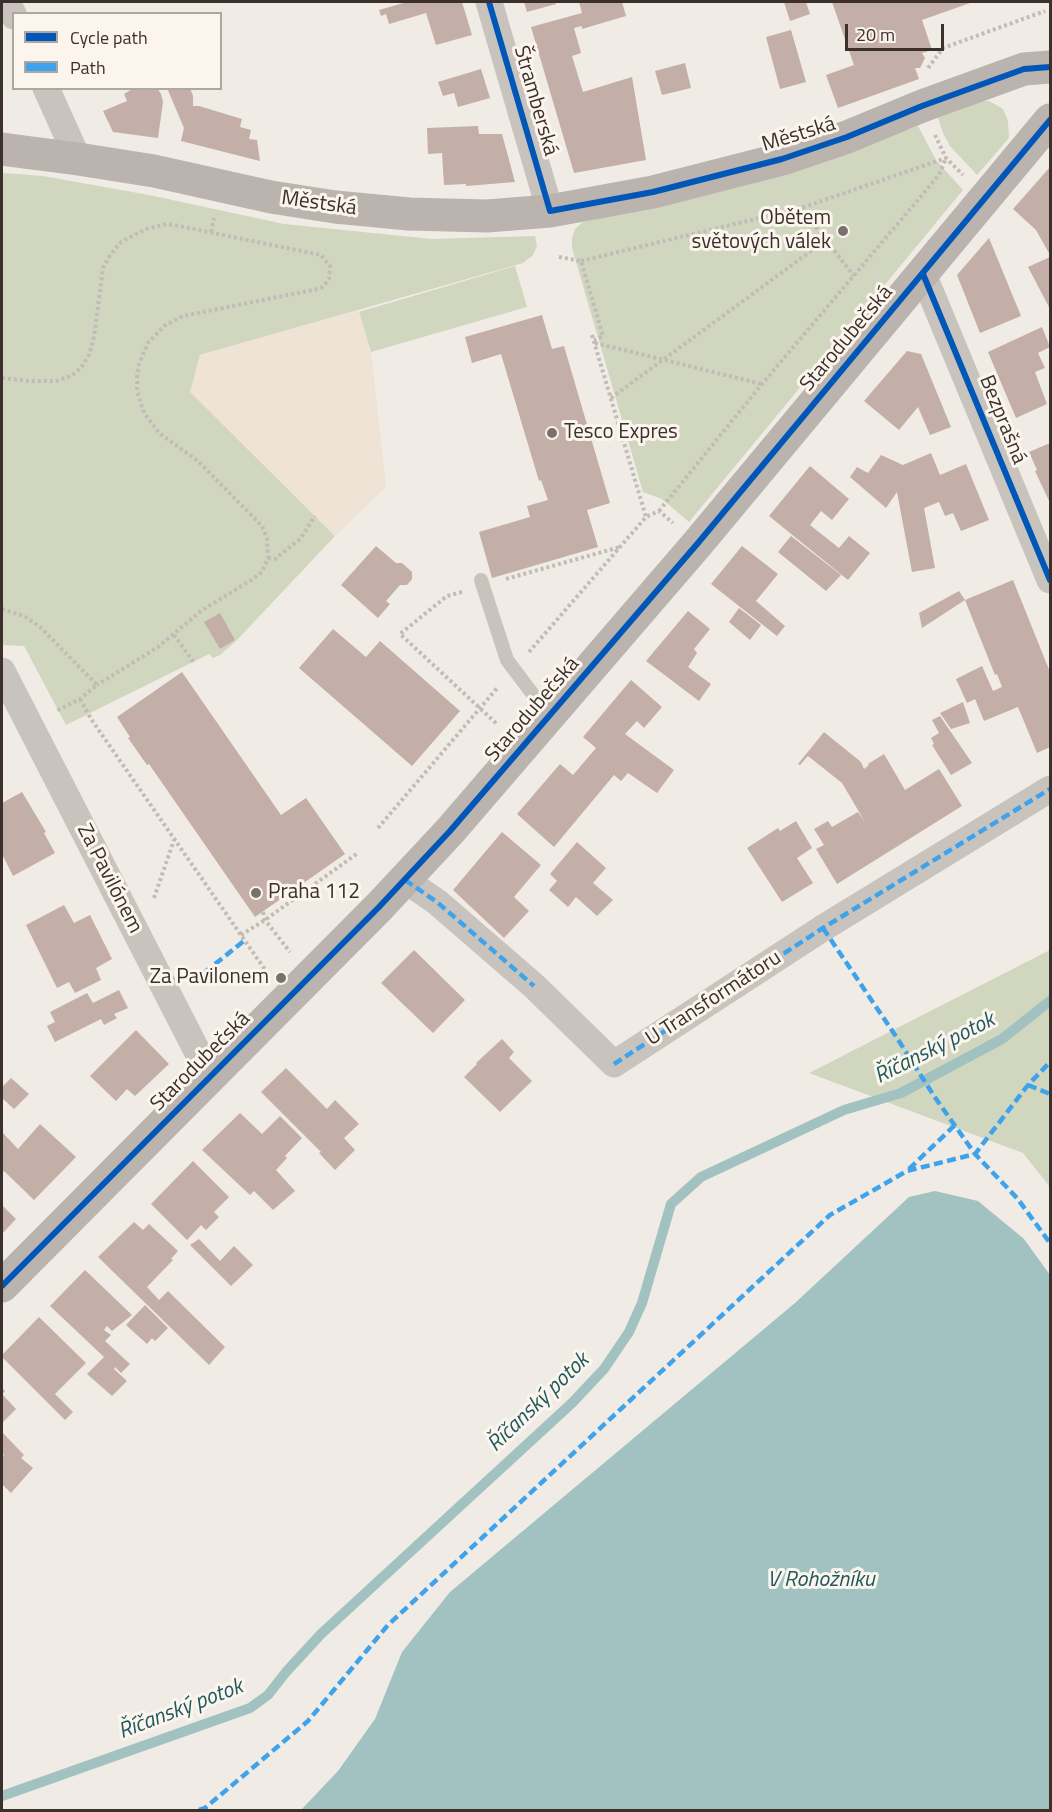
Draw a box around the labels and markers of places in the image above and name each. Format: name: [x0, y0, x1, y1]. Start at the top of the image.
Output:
place label: Obětem světových válek: [692, 206, 831, 256]
marker: Obětem světových válek: [836, 224, 850, 238]
place label: Tesco Expres: [564, 420, 678, 446]
marker: Tesco Expres: [545, 426, 559, 440]
place label: Praha 112: [268, 880, 360, 906]
marker: Praha 112: [249, 886, 263, 900]
place label: Za Pavilonem: [150, 965, 269, 991]
marker: Za Pavilonem: [274, 971, 288, 985]

